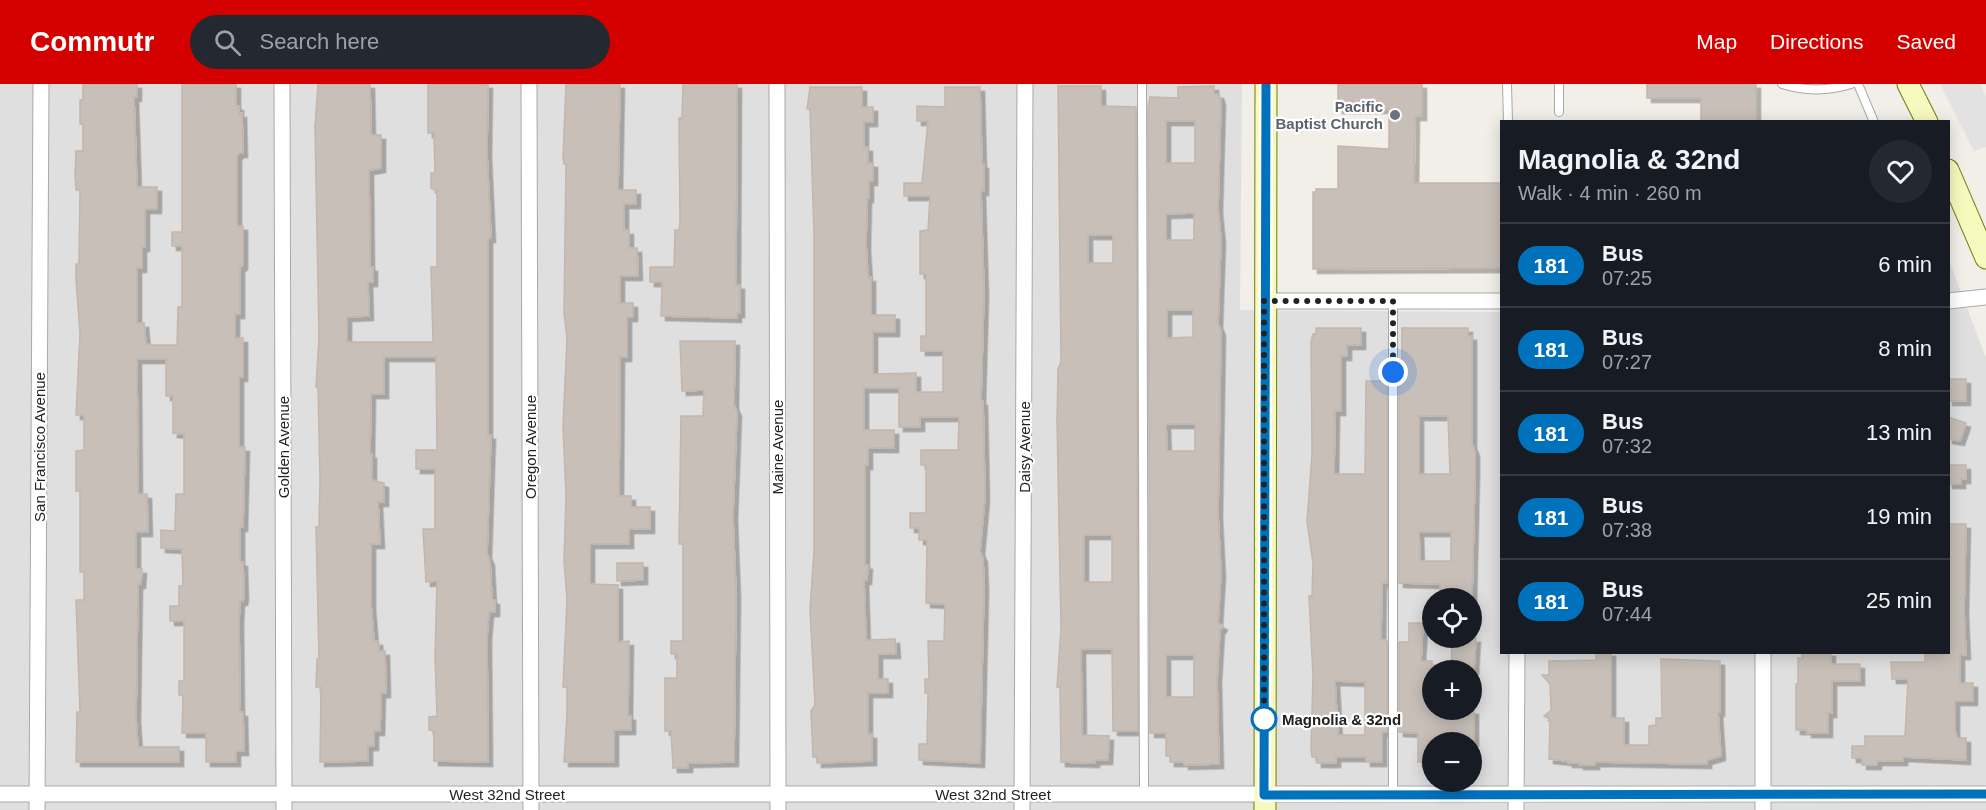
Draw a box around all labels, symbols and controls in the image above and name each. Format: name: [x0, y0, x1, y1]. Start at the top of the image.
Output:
search box: [190, 15, 610, 69]
text: Commutr: [30, 26, 154, 57]
icon: search: [211, 26, 244, 59]
text: Search here: [259, 29, 379, 54]
text: Map: [1696, 30, 1737, 53]
text: Directions: [1770, 30, 1863, 53]
text: Saved: [1896, 30, 1956, 53]
place label: Pacific Baptist Church: [1275, 98, 1383, 132]
marker: Pacific Baptist Church: [1388, 108, 1402, 122]
button: heart: [1869, 140, 1932, 203]
text: Magnolia & 32nd: [1518, 144, 1740, 175]
text: Walk · 4 min · 260 m: [1518, 182, 1702, 204]
text: Bus: [1602, 241, 1644, 266]
text: 6 min: [1878, 252, 1932, 277]
text: 181: [1533, 254, 1569, 277]
text: 07:25: [1602, 267, 1652, 289]
text: Bus: [1602, 325, 1644, 350]
text: 8 min: [1878, 336, 1932, 361]
text: 181: [1533, 338, 1569, 361]
text: 07:27: [1602, 351, 1652, 373]
your location: [1378, 357, 1408, 387]
street label: San Francisco Avenue: [31, 372, 48, 522]
street label: Oregon Avenue: [522, 395, 539, 499]
street label: Golden Avenue: [275, 396, 292, 498]
street label: Maine Avenue: [769, 400, 786, 494]
street label: Daisy Avenue: [1016, 401, 1033, 493]
text: Bus: [1602, 409, 1644, 434]
text: 13 min: [1866, 420, 1932, 445]
text: 181: [1533, 422, 1569, 445]
text: 07:32: [1602, 435, 1652, 457]
text: Bus: [1602, 493, 1644, 518]
text: 19 min: [1866, 504, 1932, 529]
text: 181: [1533, 506, 1569, 529]
text: 07:38: [1602, 519, 1652, 541]
text: Bus: [1602, 577, 1644, 602]
map controls: [1422, 588, 1482, 792]
button: locate: [1422, 588, 1482, 648]
text: 25 min: [1866, 588, 1932, 613]
text: 181: [1533, 590, 1569, 613]
text: 07:44: [1602, 603, 1652, 625]
button: +: [1422, 660, 1482, 720]
marker: Magnolia & 32nd: [1251, 706, 1277, 732]
place label: Magnolia & 32nd: [1282, 711, 1401, 728]
button: −: [1422, 732, 1482, 792]
street label: West 32nd Street: [449, 786, 566, 803]
street label: West 32nd Street: [935, 786, 1052, 803]

